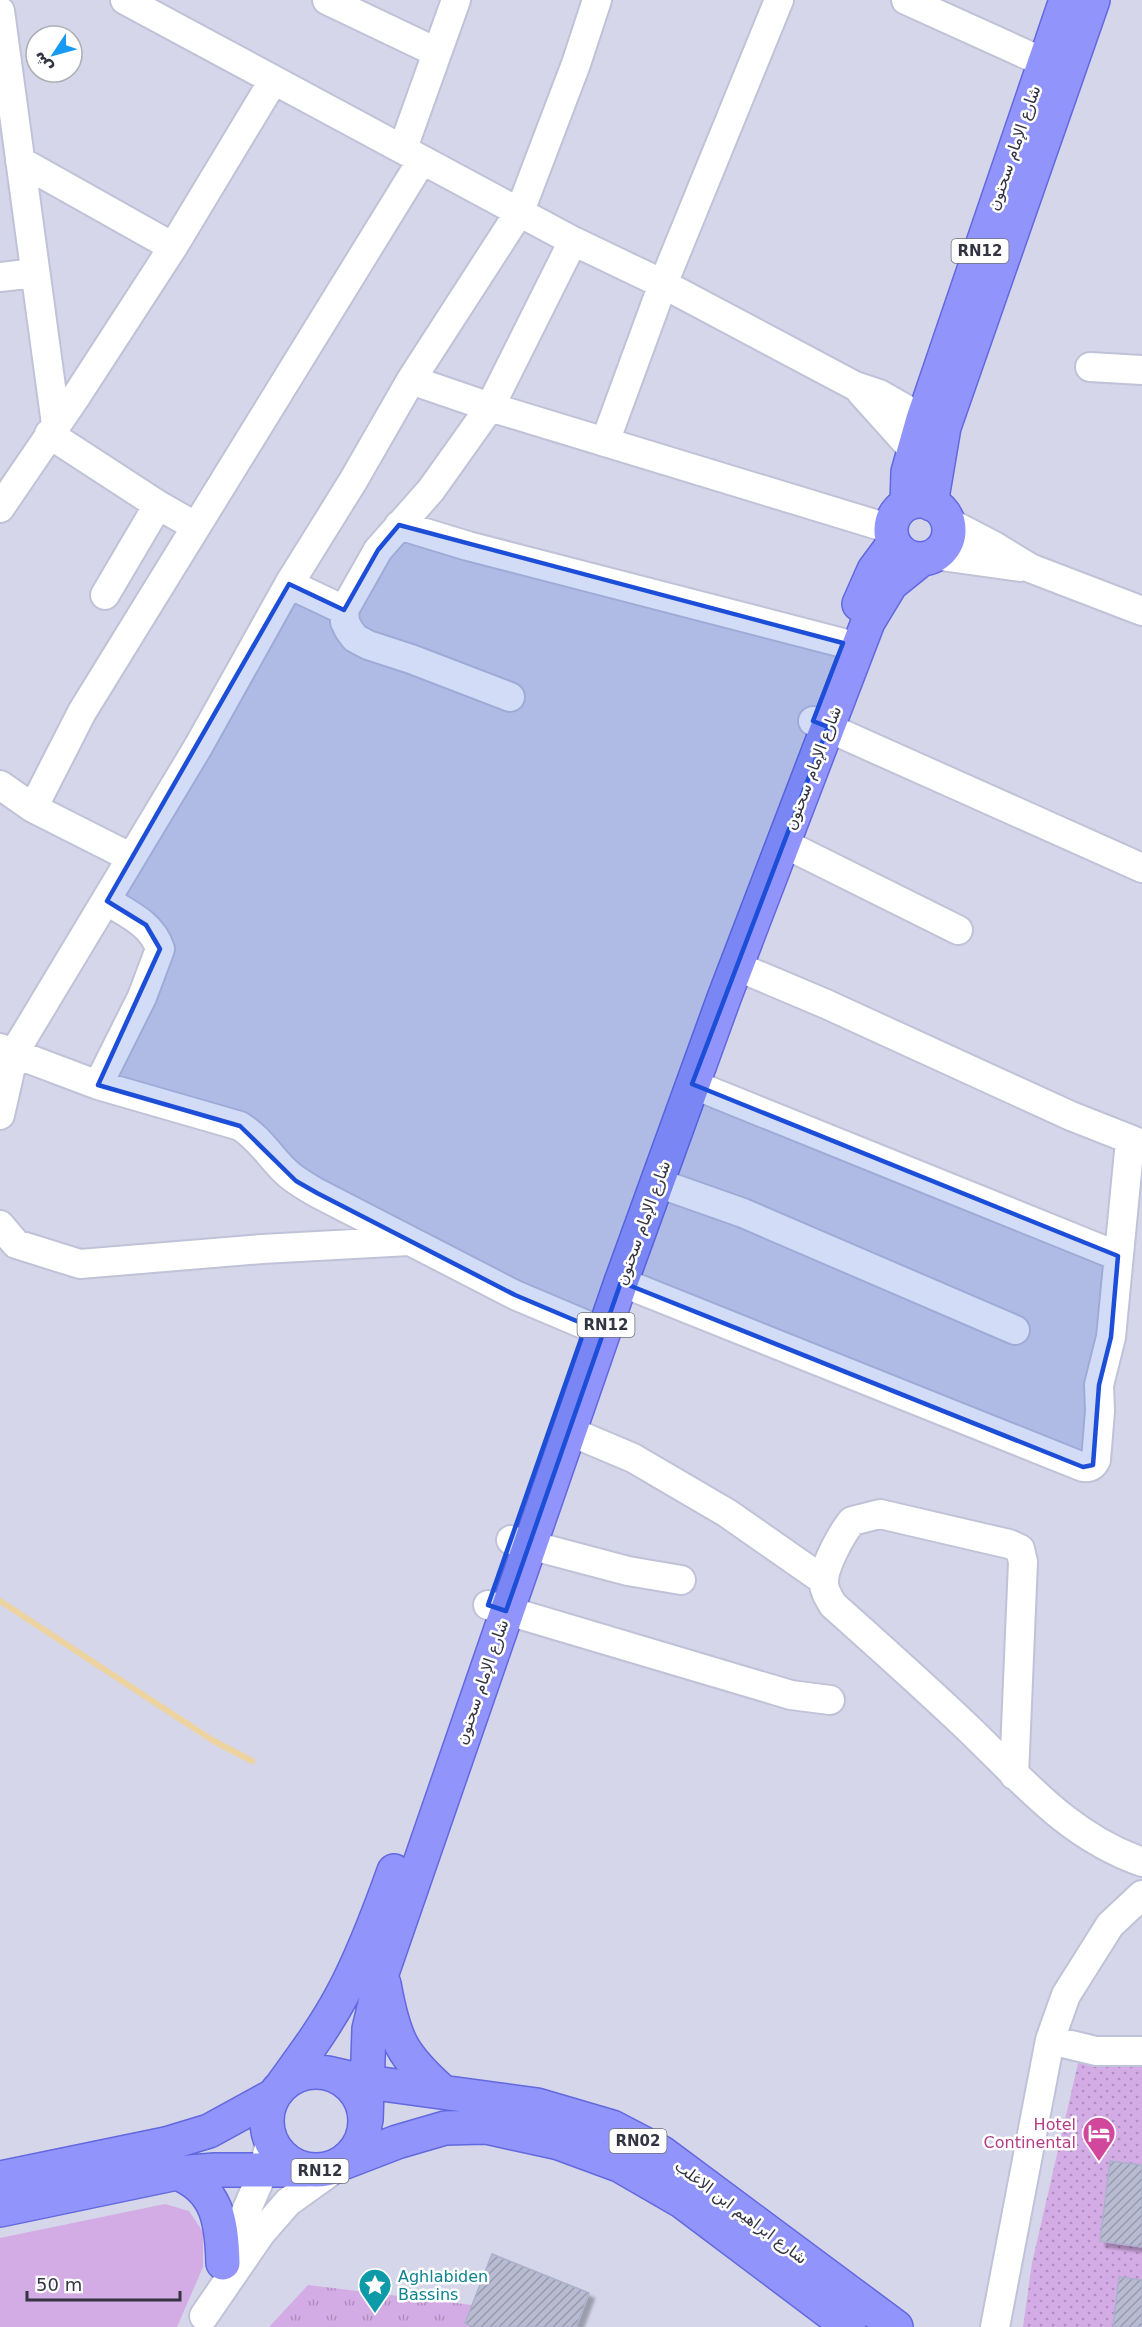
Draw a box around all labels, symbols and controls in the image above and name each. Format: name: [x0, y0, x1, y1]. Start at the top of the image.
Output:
north arrow: [24, 24, 84, 84]
text: ش: [28, 48, 56, 77]
street label: شارع الإمام سحنون: [984, 83, 1045, 213]
road number: RN12: [952, 239, 1008, 263]
street label: شارع الإمام سحنون: [781, 703, 846, 833]
street label: شارع الإمام سحنون: [612, 1158, 675, 1288]
road number: RN12: [578, 1313, 634, 1337]
street label: شارع الإمام سحنون: [452, 1617, 513, 1747]
place label: Hotel Continental: [984, 2115, 1076, 2152]
hotel icon: Hotel Continental: [1081, 2115, 1117, 2162]
road number: RN02: [610, 2129, 666, 2153]
street label: شارع ابراهيم ابن الاغلب: [670, 2156, 811, 2269]
road number: RN12: [292, 2159, 348, 2183]
scale bar: [27, 2264, 180, 2302]
place icon: Aghlabiden Bassins: [357, 2267, 393, 2314]
place label: Aghlabiden Bassins: [398, 2267, 488, 2304]
text: 50 m: [36, 2274, 82, 2295]

